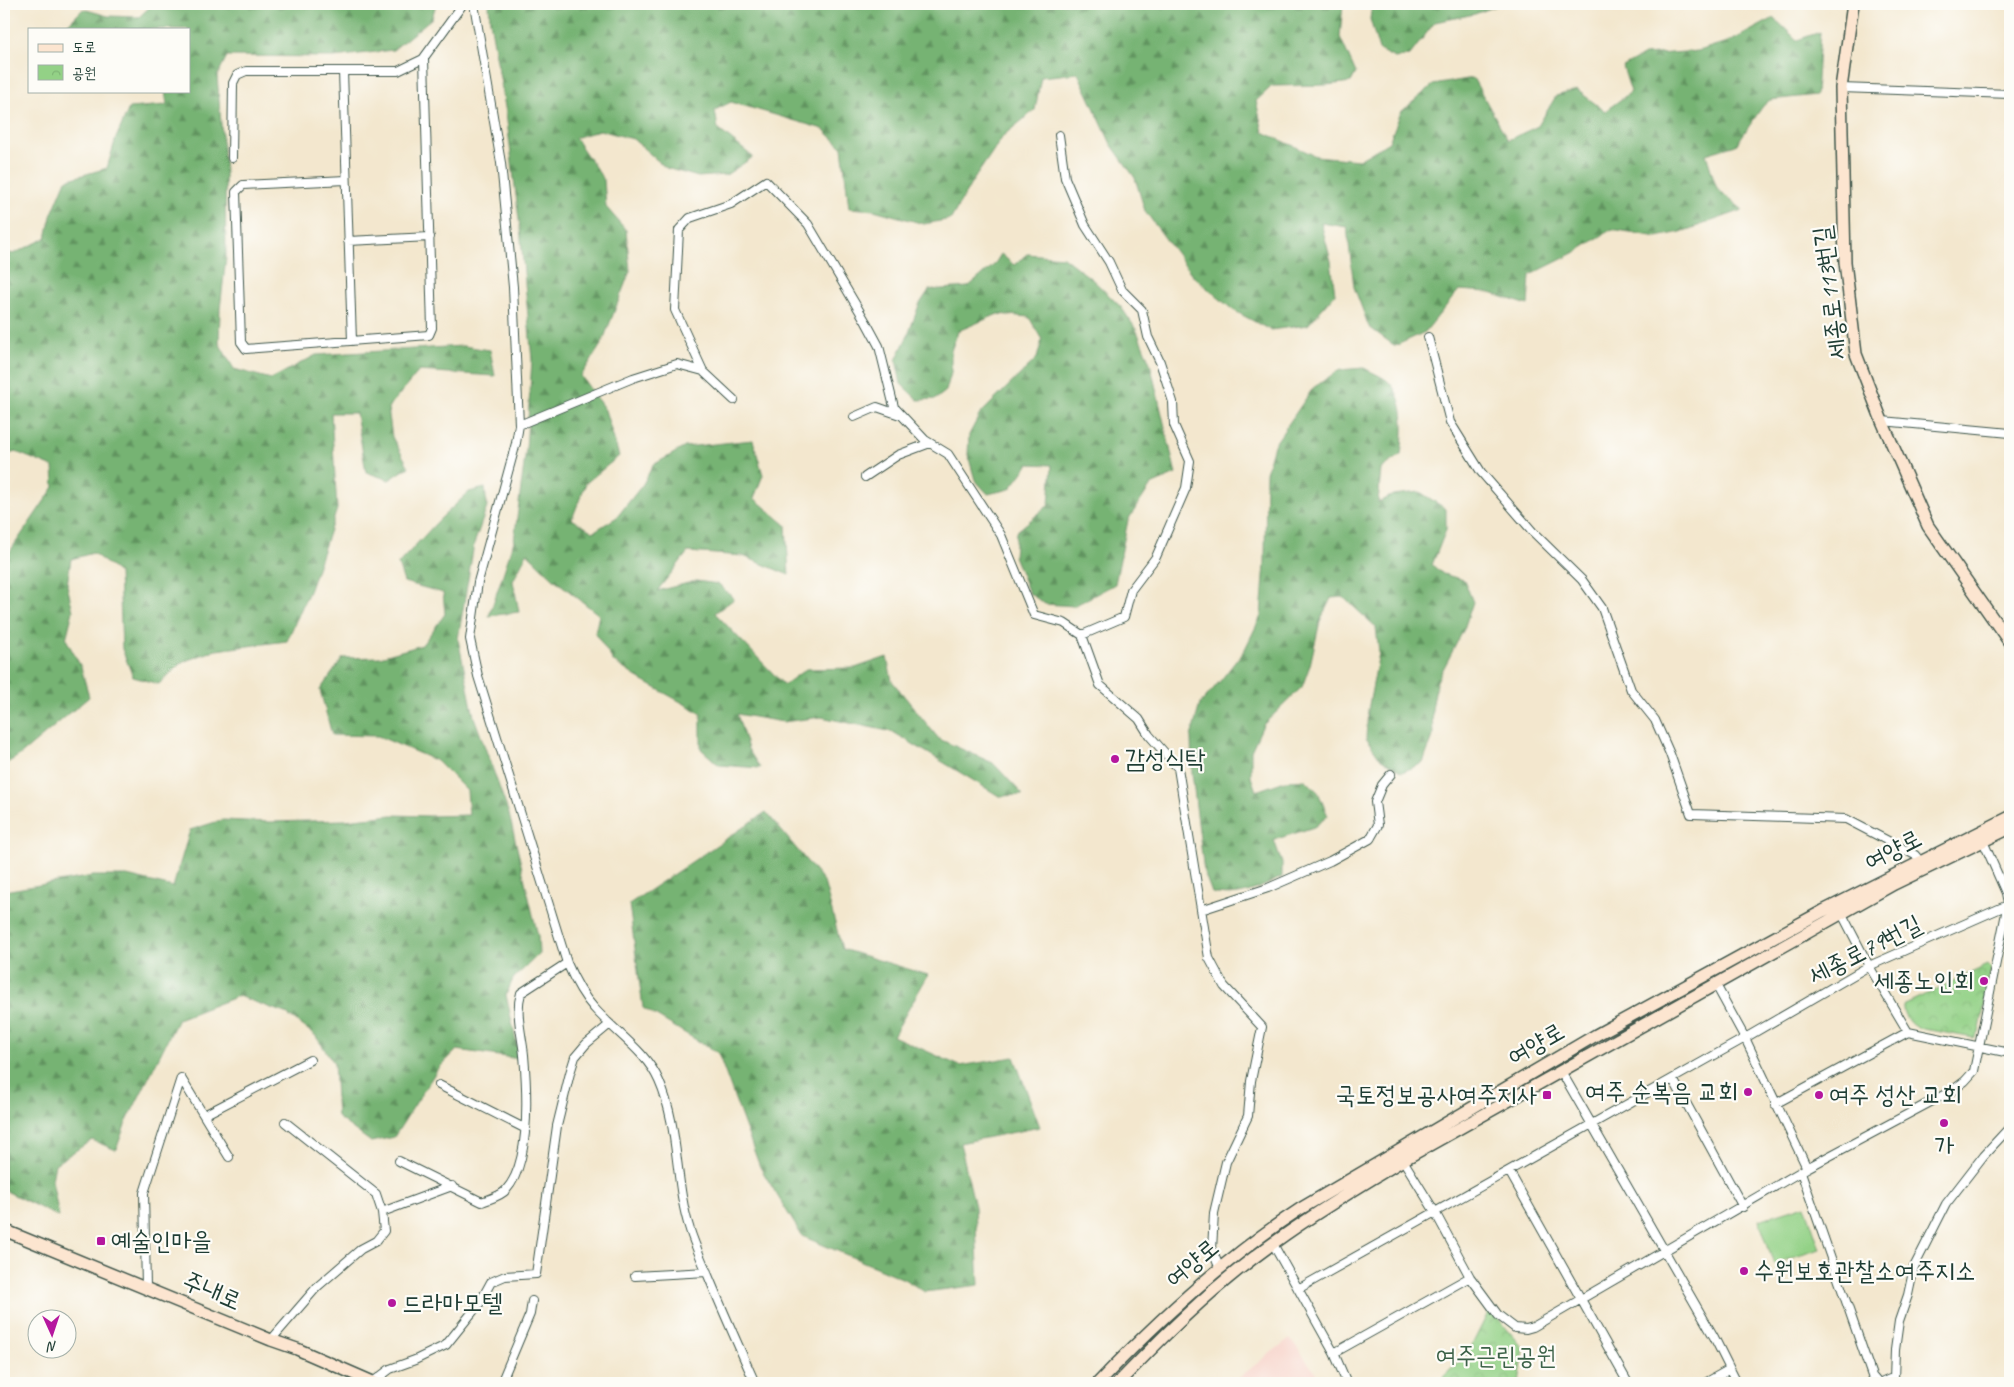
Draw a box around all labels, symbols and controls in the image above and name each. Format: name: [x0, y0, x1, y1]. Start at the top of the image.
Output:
legend: [28, 28, 190, 92]
text: 도로: [72, 38, 96, 57]
text: 공원: [72, 64, 96, 83]
street label: 세종로113번길: [1806, 224, 1854, 362]
place label: 감성식탁: [1125, 743, 1205, 775]
marker: 감성식탁: [1109, 753, 1121, 765]
street label: 여양로: [1859, 822, 1927, 878]
street label: 세종로79번길: [1803, 908, 1927, 992]
place label: 세종노인회: [1873, 965, 1974, 997]
marker: 세종노인회: [1978, 975, 1990, 987]
street label: 여양로: [1502, 1015, 1570, 1073]
place label: 여주 순복음 교회: [1585, 1076, 1738, 1108]
place label: 국토정보공사여주지사: [1336, 1079, 1537, 1111]
place label: 여주 성산 교회: [1829, 1079, 1962, 1111]
marker: 여주 순복음 교회: [1742, 1086, 1754, 1098]
marker: 국토정보공사여주지사: [1541, 1089, 1553, 1101]
marker: 여주 성산 교회: [1813, 1089, 1825, 1101]
marker: 가: [1938, 1117, 1950, 1129]
place label: 가: [1934, 1130, 1954, 1162]
place label: 예술인마을: [111, 1225, 212, 1257]
street label: 여양로: [1159, 1231, 1225, 1295]
marker: 예술인마을: [95, 1235, 107, 1247]
place label: 수원보호관찰소여주지소: [1754, 1255, 1975, 1287]
street label: 주내로: [178, 1264, 246, 1318]
marker: 수원보호관찰소여주지소: [1738, 1265, 1750, 1277]
place label: 드라마모텔: [402, 1287, 503, 1319]
marker: 드라마모텔: [386, 1297, 398, 1309]
north arrow: [28, 1310, 78, 1360]
text: N: [46, 1338, 57, 1355]
park label: 여주근린공원: [1436, 1340, 1556, 1372]

